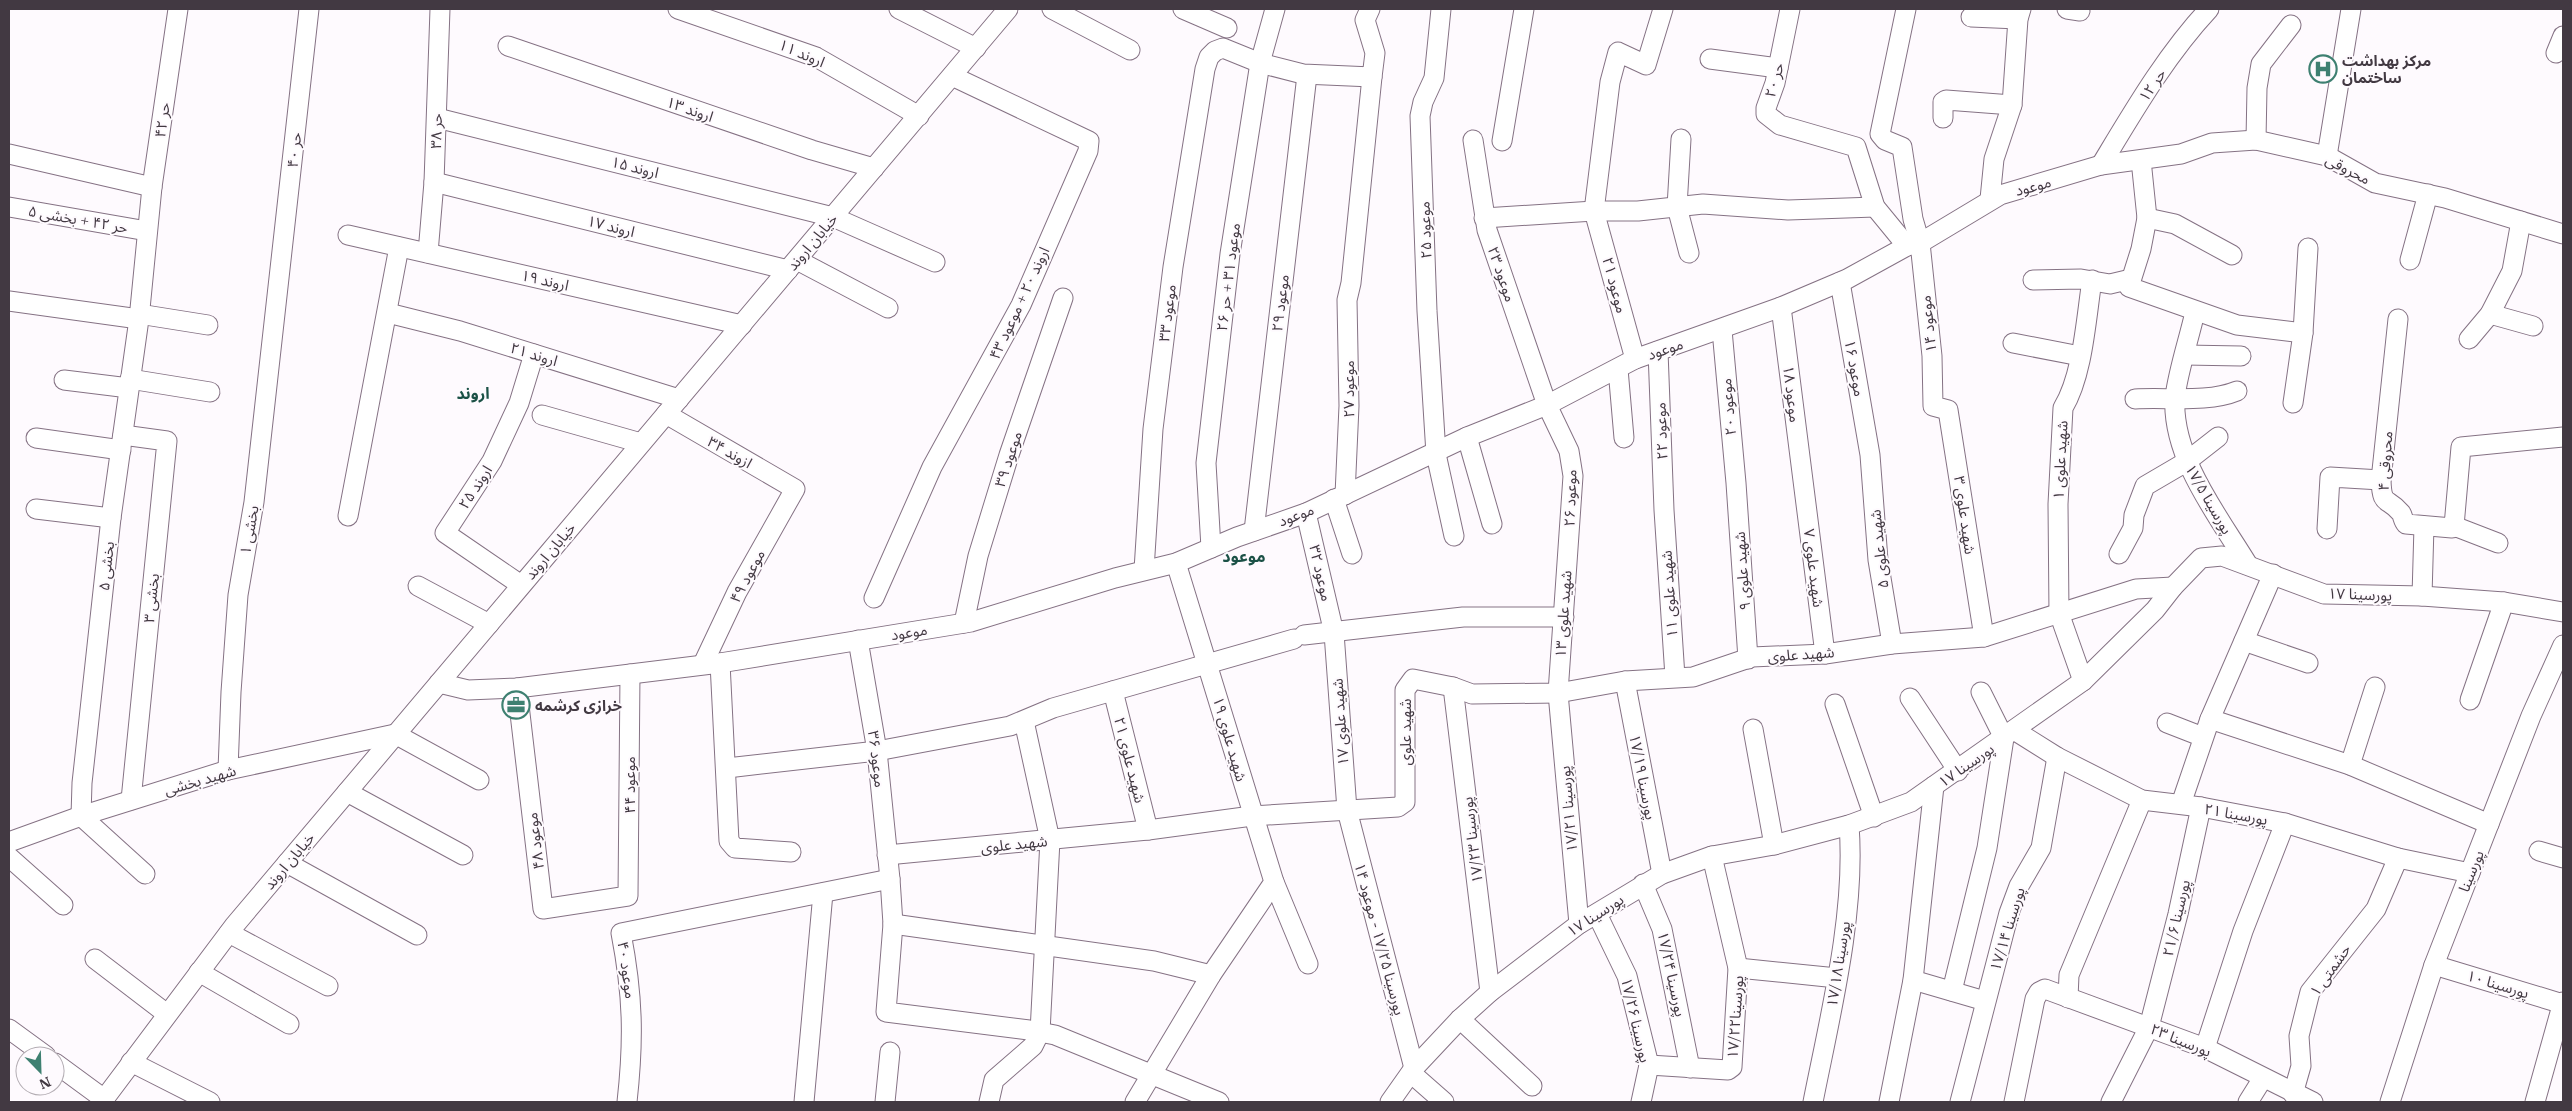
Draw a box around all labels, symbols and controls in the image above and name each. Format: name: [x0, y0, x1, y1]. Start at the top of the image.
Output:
street label: اروند ۱۱: [776, 35, 828, 71]
place label: مرکز بهداشت ساختمان: [2342, 51, 2431, 87]
hospital icon: مرکز بهداشت ساختمان: [2308, 54, 2338, 84]
street label: حر ۲۰: [1760, 60, 1788, 100]
street label: حر ۱۲: [2134, 65, 2170, 105]
street label: اروند ۱۳: [664, 92, 716, 126]
street label: حر ۴۲: [150, 101, 174, 139]
street label: حر ۳۸: [426, 113, 446, 149]
street label: حر ۴۰: [283, 131, 305, 169]
street label: محروقی: [2322, 150, 2374, 188]
street label: اروند ۱۵: [609, 152, 661, 182]
street label: موعود: [2013, 172, 2053, 200]
street label: حر ۴۲ + بخشی ۵: [27, 201, 129, 237]
street label: موعود ۲۵: [1415, 201, 1435, 259]
street label: خیابان اروند: [783, 209, 841, 274]
street label: اروند ۱۷: [585, 211, 637, 241]
street label: موعود ۳۱ + حر ۲۶: [1212, 222, 1244, 332]
street label: اروند ۲۰ + موعود ۴۳: [985, 244, 1053, 362]
street label: موعود ۲۳: [1484, 244, 1520, 304]
street label: موعود ۲۱: [1598, 255, 1632, 315]
street label: اروند ۱۹: [519, 265, 571, 295]
street label: موعود ۲۹: [1267, 273, 1293, 333]
street label: موعود ۳۳: [1154, 283, 1180, 343]
street label: موعود ۱۴: [1916, 294, 1940, 354]
street label: موعود: [1645, 334, 1685, 364]
street label: اروند ۲۱: [508, 338, 560, 370]
street label: موعود ۱۶: [1841, 338, 1869, 398]
street label: موعود ۲۷: [1339, 360, 1358, 418]
street label: موعود ۱۸: [1779, 364, 1805, 424]
street label: موعود ۲۰: [1716, 378, 1740, 436]
district label: اروند: [456, 383, 490, 403]
street label: موعود ۲۲: [1651, 402, 1671, 460]
street label: شهید علوی ۱: [2048, 420, 2072, 500]
street label: موعود ۳۹: [990, 429, 1026, 489]
street label: محروقی ۴: [2373, 430, 2397, 492]
street label: ازوند ۳۴: [704, 432, 756, 472]
street label: پورسینا ۱۷/۵: [2180, 460, 2237, 538]
street label: اروند ۲۵: [454, 462, 496, 512]
street label: موعود ۲۶: [1560, 469, 1580, 527]
street label: شهید علوی ۳: [1950, 475, 1980, 556]
street label: موعود: [1275, 500, 1317, 530]
street label: بخشی ۱: [235, 504, 263, 556]
street label: شهید علوی ۵: [1865, 508, 1893, 589]
street label: خیابان اروند: [521, 518, 579, 583]
street label: شهید علوی ۷: [1800, 528, 1828, 609]
street label: شهید علوی ۹: [1730, 531, 1754, 611]
street label: بخشی ۵: [94, 540, 118, 592]
street label: موعود ۳۲: [1305, 543, 1337, 603]
street label: موعود ۴۹: [725, 546, 769, 606]
district label: موعود: [1222, 546, 1266, 566]
street label: شهید علوی ۱۱: [1656, 549, 1682, 638]
street label: شهید علوی ۱۳: [1550, 569, 1576, 658]
street label: بخشی ۳: [139, 572, 163, 624]
street label: پورسینا ۱۷: [2328, 583, 2392, 606]
street label: موعود: [889, 620, 929, 644]
street label: شهید علوی: [1767, 642, 1835, 666]
street label: شهید علوی ۱۷: [1327, 677, 1353, 766]
office icon: خرازی کرشمه: [501, 690, 531, 720]
street label: شهید علوی ۱۹: [1209, 694, 1251, 784]
place label: خرازی کرشمه: [535, 696, 622, 715]
street label: شهید علوی: [1396, 698, 1415, 765]
street label: شهید علوی ۲۱: [1110, 715, 1150, 805]
street label: موعود ۳۶: [864, 729, 890, 789]
street label: پورسینا ۱۷/۱۹: [1624, 733, 1661, 822]
street label: پورسینا ۱۷: [1934, 739, 1998, 792]
street label: موعود ۴۴: [620, 756, 639, 814]
street label: شهید بخشی: [162, 761, 238, 799]
street label: پورسینا ۱۷/۲۱: [1555, 765, 1582, 853]
street label: پورسینا ۱۷/۲۳: [1457, 796, 1488, 884]
street label: پورسینا ۲۱: [2203, 799, 2269, 830]
street label: موعود ۴۸: [522, 811, 548, 871]
street label: خیابان اروند: [260, 828, 318, 893]
street label: شهید علوی: [980, 831, 1049, 857]
street label: پورسینا: [2454, 847, 2489, 895]
street label: پورسینا ۱۷/۲۵ - موعود ۱۴: [1349, 861, 1409, 1018]
street label: پورسینا ۲۱/۶: [2158, 878, 2195, 958]
street label: پورسینا ۱۷/۱۴: [1985, 885, 2030, 974]
street label: پورسینا ۱۷: [1563, 890, 1628, 941]
street label: پورسینا ۱۷/۱۸: [1822, 920, 1855, 1009]
street label: پورسینا ۱۷/۲۴: [1653, 930, 1690, 1019]
street label: موعود ۴۰: [614, 940, 640, 1000]
street label: حشمتی ۱: [2305, 940, 2355, 1000]
street label: پورسینا ۱۰: [2464, 966, 2531, 1004]
street label: پورسینا۱۷/۲۲: [1723, 975, 1748, 1059]
street label: پورسینا ۱۷/۲۶: [1616, 976, 1655, 1065]
street label: پورسینا ۲۳: [2147, 1019, 2214, 1062]
north arrow: [15, 1046, 65, 1096]
text: N: [36, 1073, 54, 1093]

